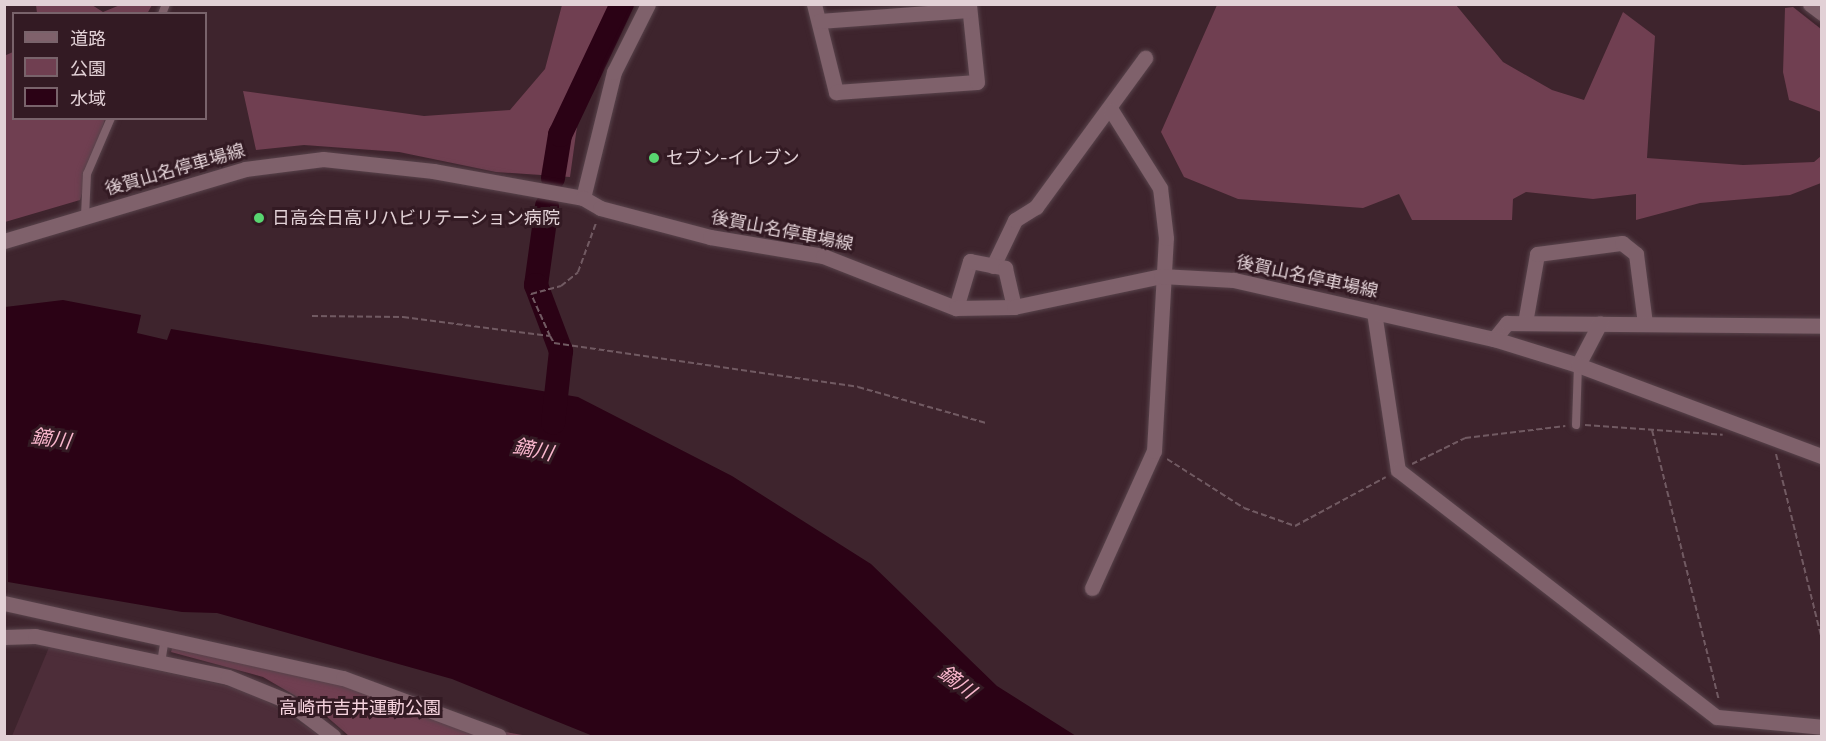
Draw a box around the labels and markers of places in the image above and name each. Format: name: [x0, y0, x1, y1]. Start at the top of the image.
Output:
place label: セブン-イレブン: [666, 147, 800, 169]
marker: セブン-イレブン: [647, 151, 661, 165]
place label: 日高会日高リハビリテーション病院: [272, 207, 560, 229]
marker: 日高会日高リハビリテーション病院: [250, 209, 268, 227]

